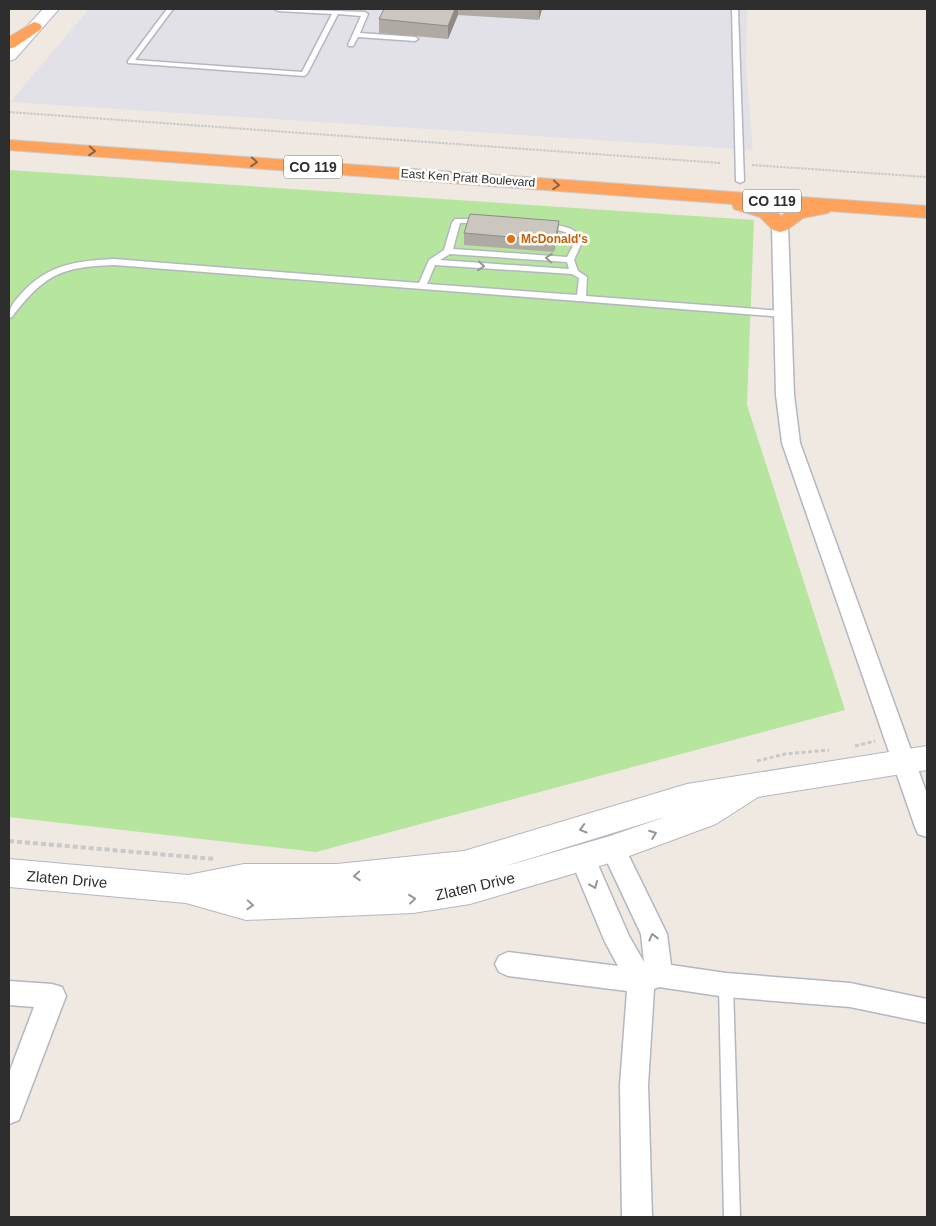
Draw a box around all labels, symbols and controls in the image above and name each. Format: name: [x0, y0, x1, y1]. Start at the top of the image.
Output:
one-way arrow: [89, 146, 97, 157]
road number: CO 119: [284, 156, 342, 178]
one-way arrow: [251, 157, 259, 168]
street label: East Ken Pratt Boulevard: [400, 166, 536, 190]
one-way arrow: [552, 179, 560, 190]
road number: CO 119: [743, 190, 801, 212]
place label: McDonald's: [521, 232, 588, 246]
marker: McDonald's: [505, 233, 517, 245]
one-way arrow: [545, 253, 553, 264]
one-way arrow: [477, 260, 485, 271]
one-way arrow: [580, 824, 588, 834]
one-way arrow: [648, 830, 657, 840]
street label: Zlaten Drive: [26, 867, 108, 891]
street label: Zlaten Drive: [434, 869, 516, 903]
one-way arrow: [352, 871, 360, 882]
one-way arrow: [588, 880, 599, 889]
one-way arrow: [408, 894, 416, 905]
one-way arrow: [246, 900, 254, 911]
one-way arrow: [649, 934, 659, 942]

